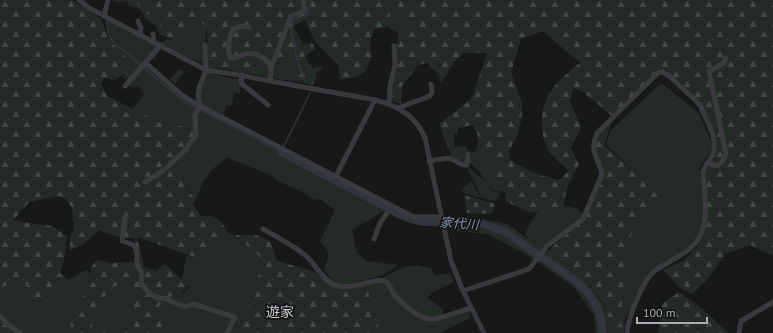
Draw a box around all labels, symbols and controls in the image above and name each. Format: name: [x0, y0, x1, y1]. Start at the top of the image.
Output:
water label: 家代川: [439, 214, 481, 233]
scale bar: [637, 299, 707, 325]
district label: 遊家: [266, 303, 294, 321]
text: 100 m: [643, 305, 676, 320]

